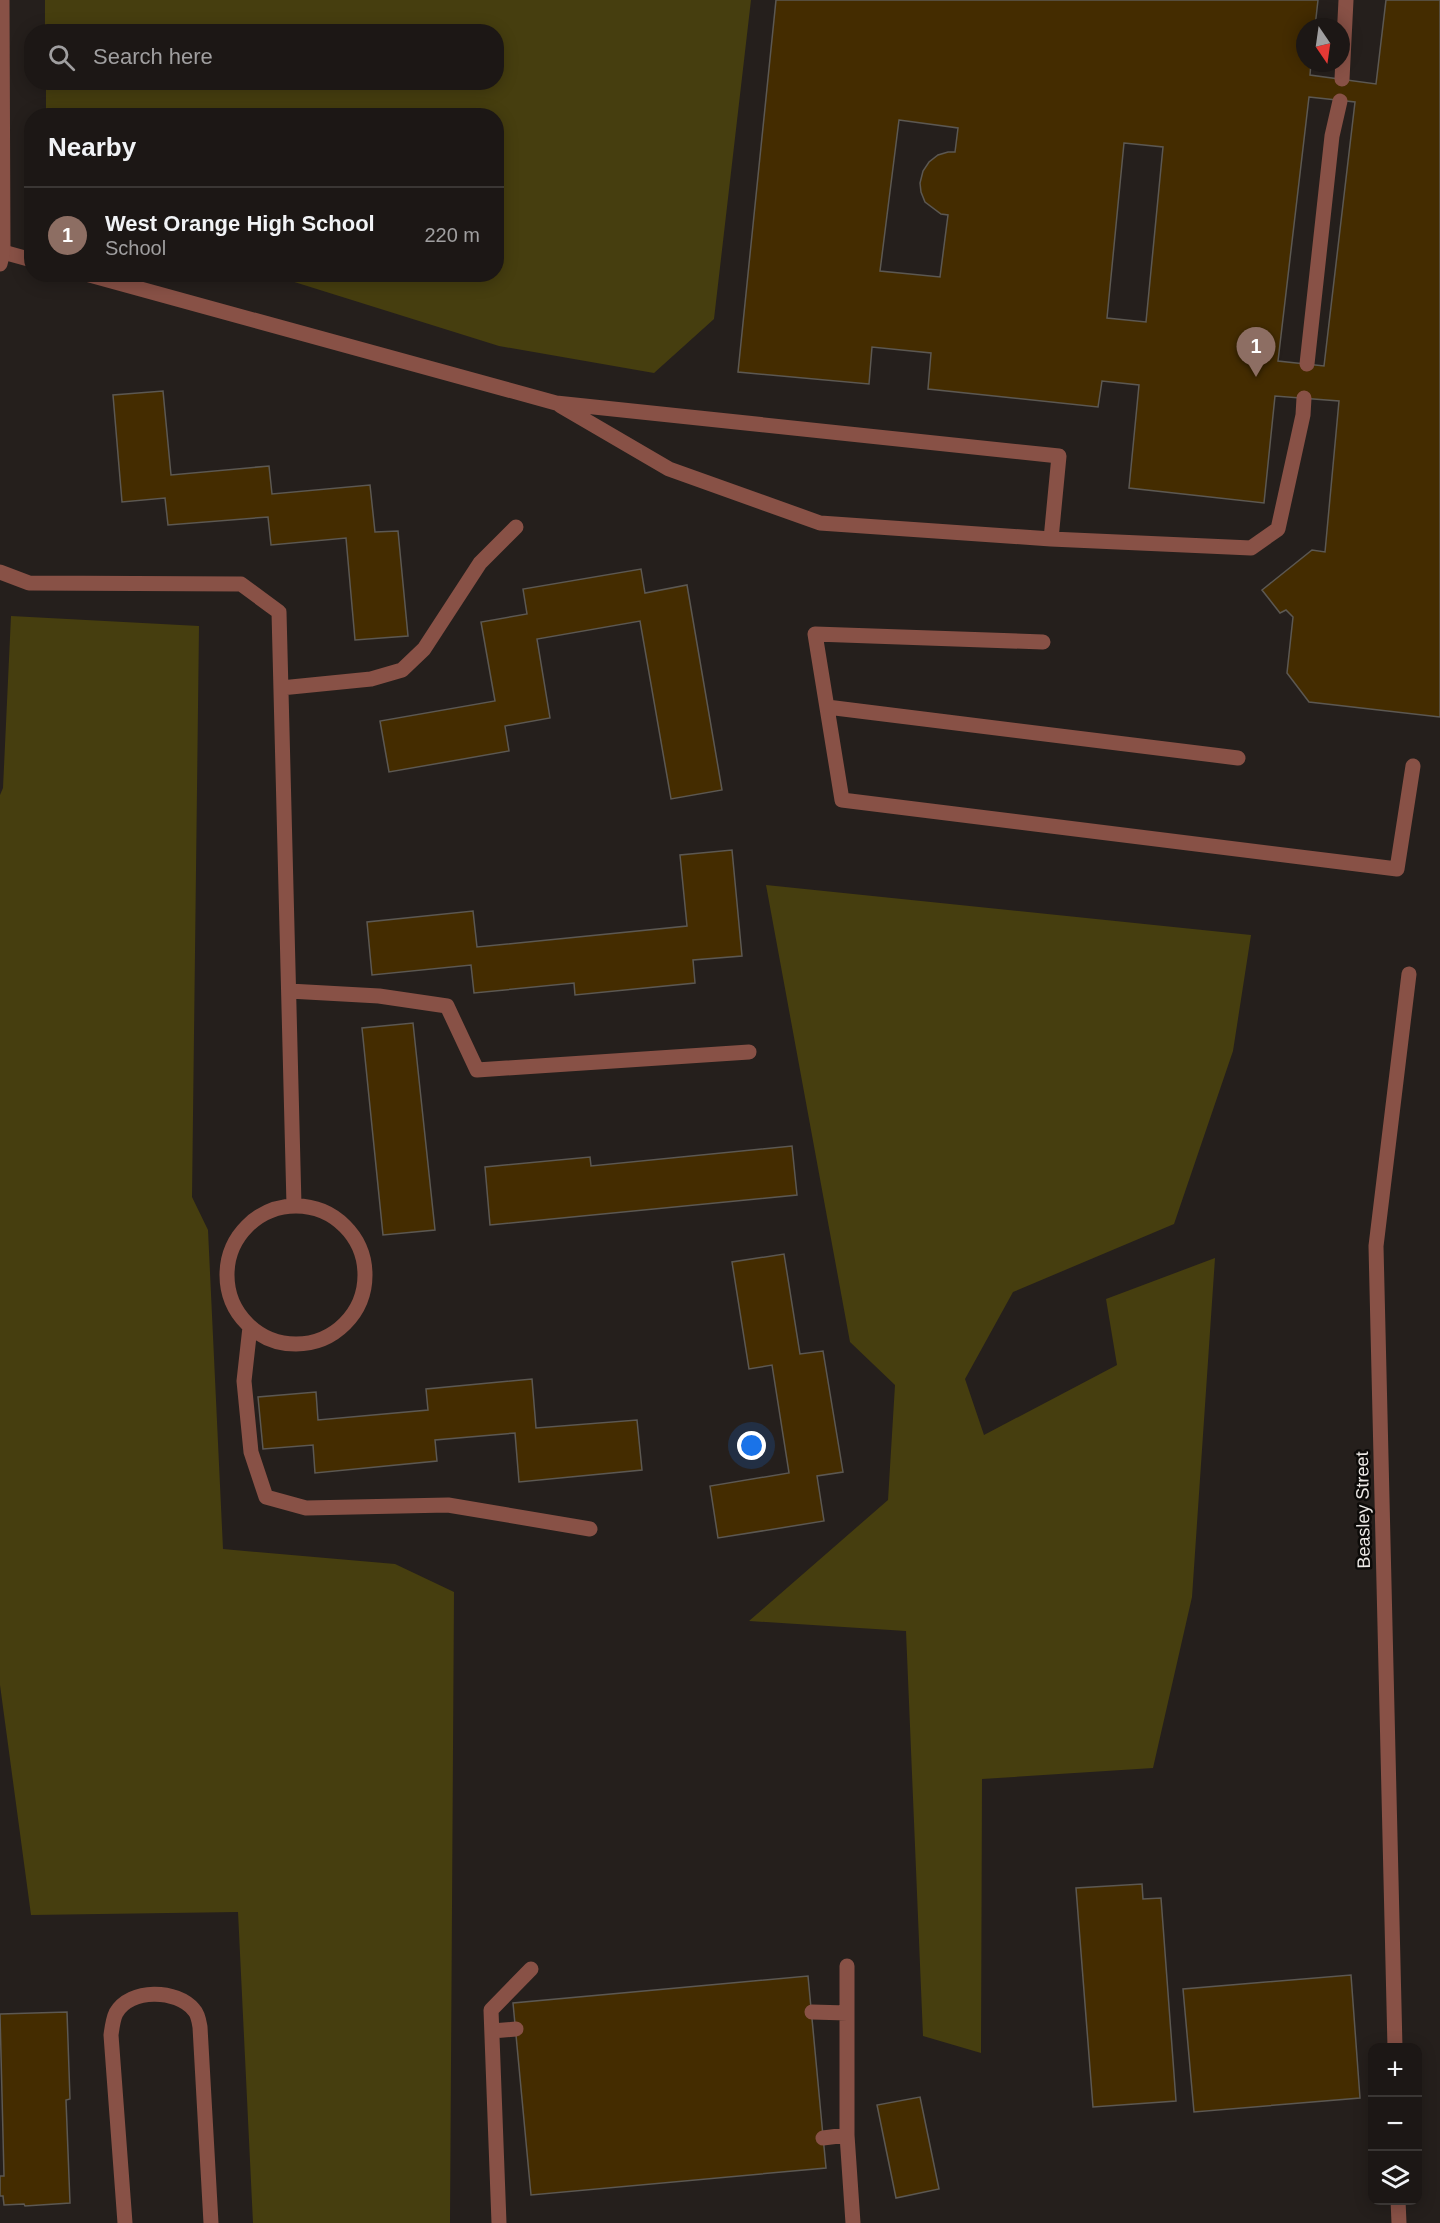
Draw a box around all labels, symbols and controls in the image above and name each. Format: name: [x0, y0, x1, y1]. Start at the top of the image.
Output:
north arrow: [1296, 18, 1350, 72]
search box: [24, 24, 504, 90]
icon: search: [45, 41, 78, 74]
text: Search here: [93, 44, 213, 69]
text: Nearby: [48, 132, 136, 162]
text: West Orange High School: [105, 211, 375, 236]
text: 1: [62, 224, 73, 246]
text: 220 m: [424, 224, 480, 246]
text: School: [105, 237, 166, 259]
pin: 1: [1236, 328, 1276, 377]
your location: [737, 1431, 766, 1460]
street label: Beasley Street: [1352, 1451, 1374, 1569]
map controls: [1368, 2043, 1422, 2205]
button: +: [1368, 2043, 1422, 2097]
button: −: [1368, 2097, 1422, 2151]
button: layers: [1368, 2151, 1422, 2205]

